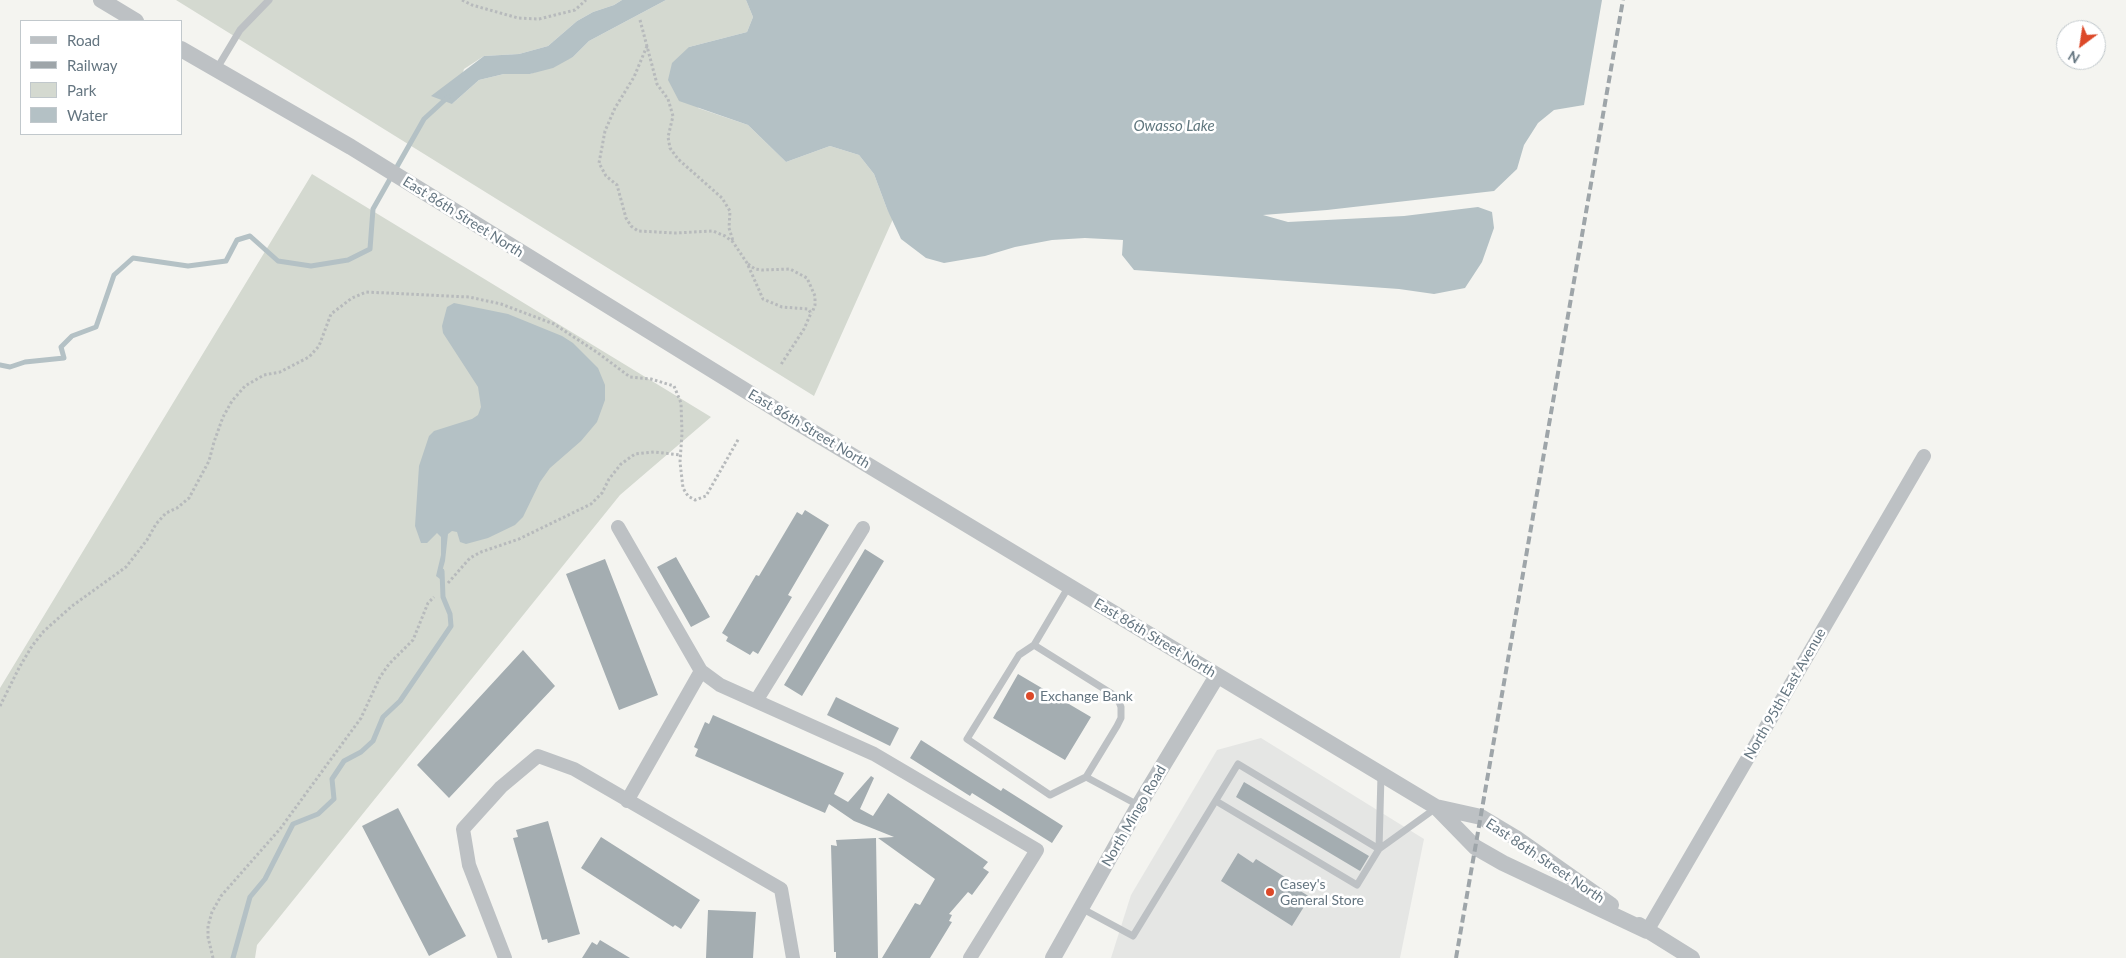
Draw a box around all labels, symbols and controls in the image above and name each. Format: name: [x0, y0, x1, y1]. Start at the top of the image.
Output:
legend: [20, 20, 182, 135]
north arrow: [2056, 20, 2106, 70]
text: Road: [67, 31, 100, 49]
text: N: [2065, 47, 2083, 67]
text: Railway: [67, 56, 118, 74]
text: Park: [67, 81, 96, 99]
text: Water: [67, 106, 108, 124]
water label: Owasso Lake: [1133, 117, 1215, 135]
street label: East 86th Street North: [400, 173, 526, 261]
street label: East 86th Street North: [745, 386, 873, 472]
street label: East 86th Street North: [1091, 595, 1219, 681]
street label: North 95th East Avenue: [1741, 625, 1829, 763]
place label: Exchange Bank: [1040, 688, 1133, 704]
marker: Exchange Bank: [1024, 690, 1036, 702]
street label: North Mingo Road: [1098, 763, 1170, 869]
street label: East 86th Street North: [1483, 815, 1607, 907]
place label: Casey's General Store: [1280, 876, 1364, 909]
marker: Casey's General Store: [1264, 886, 1276, 898]

